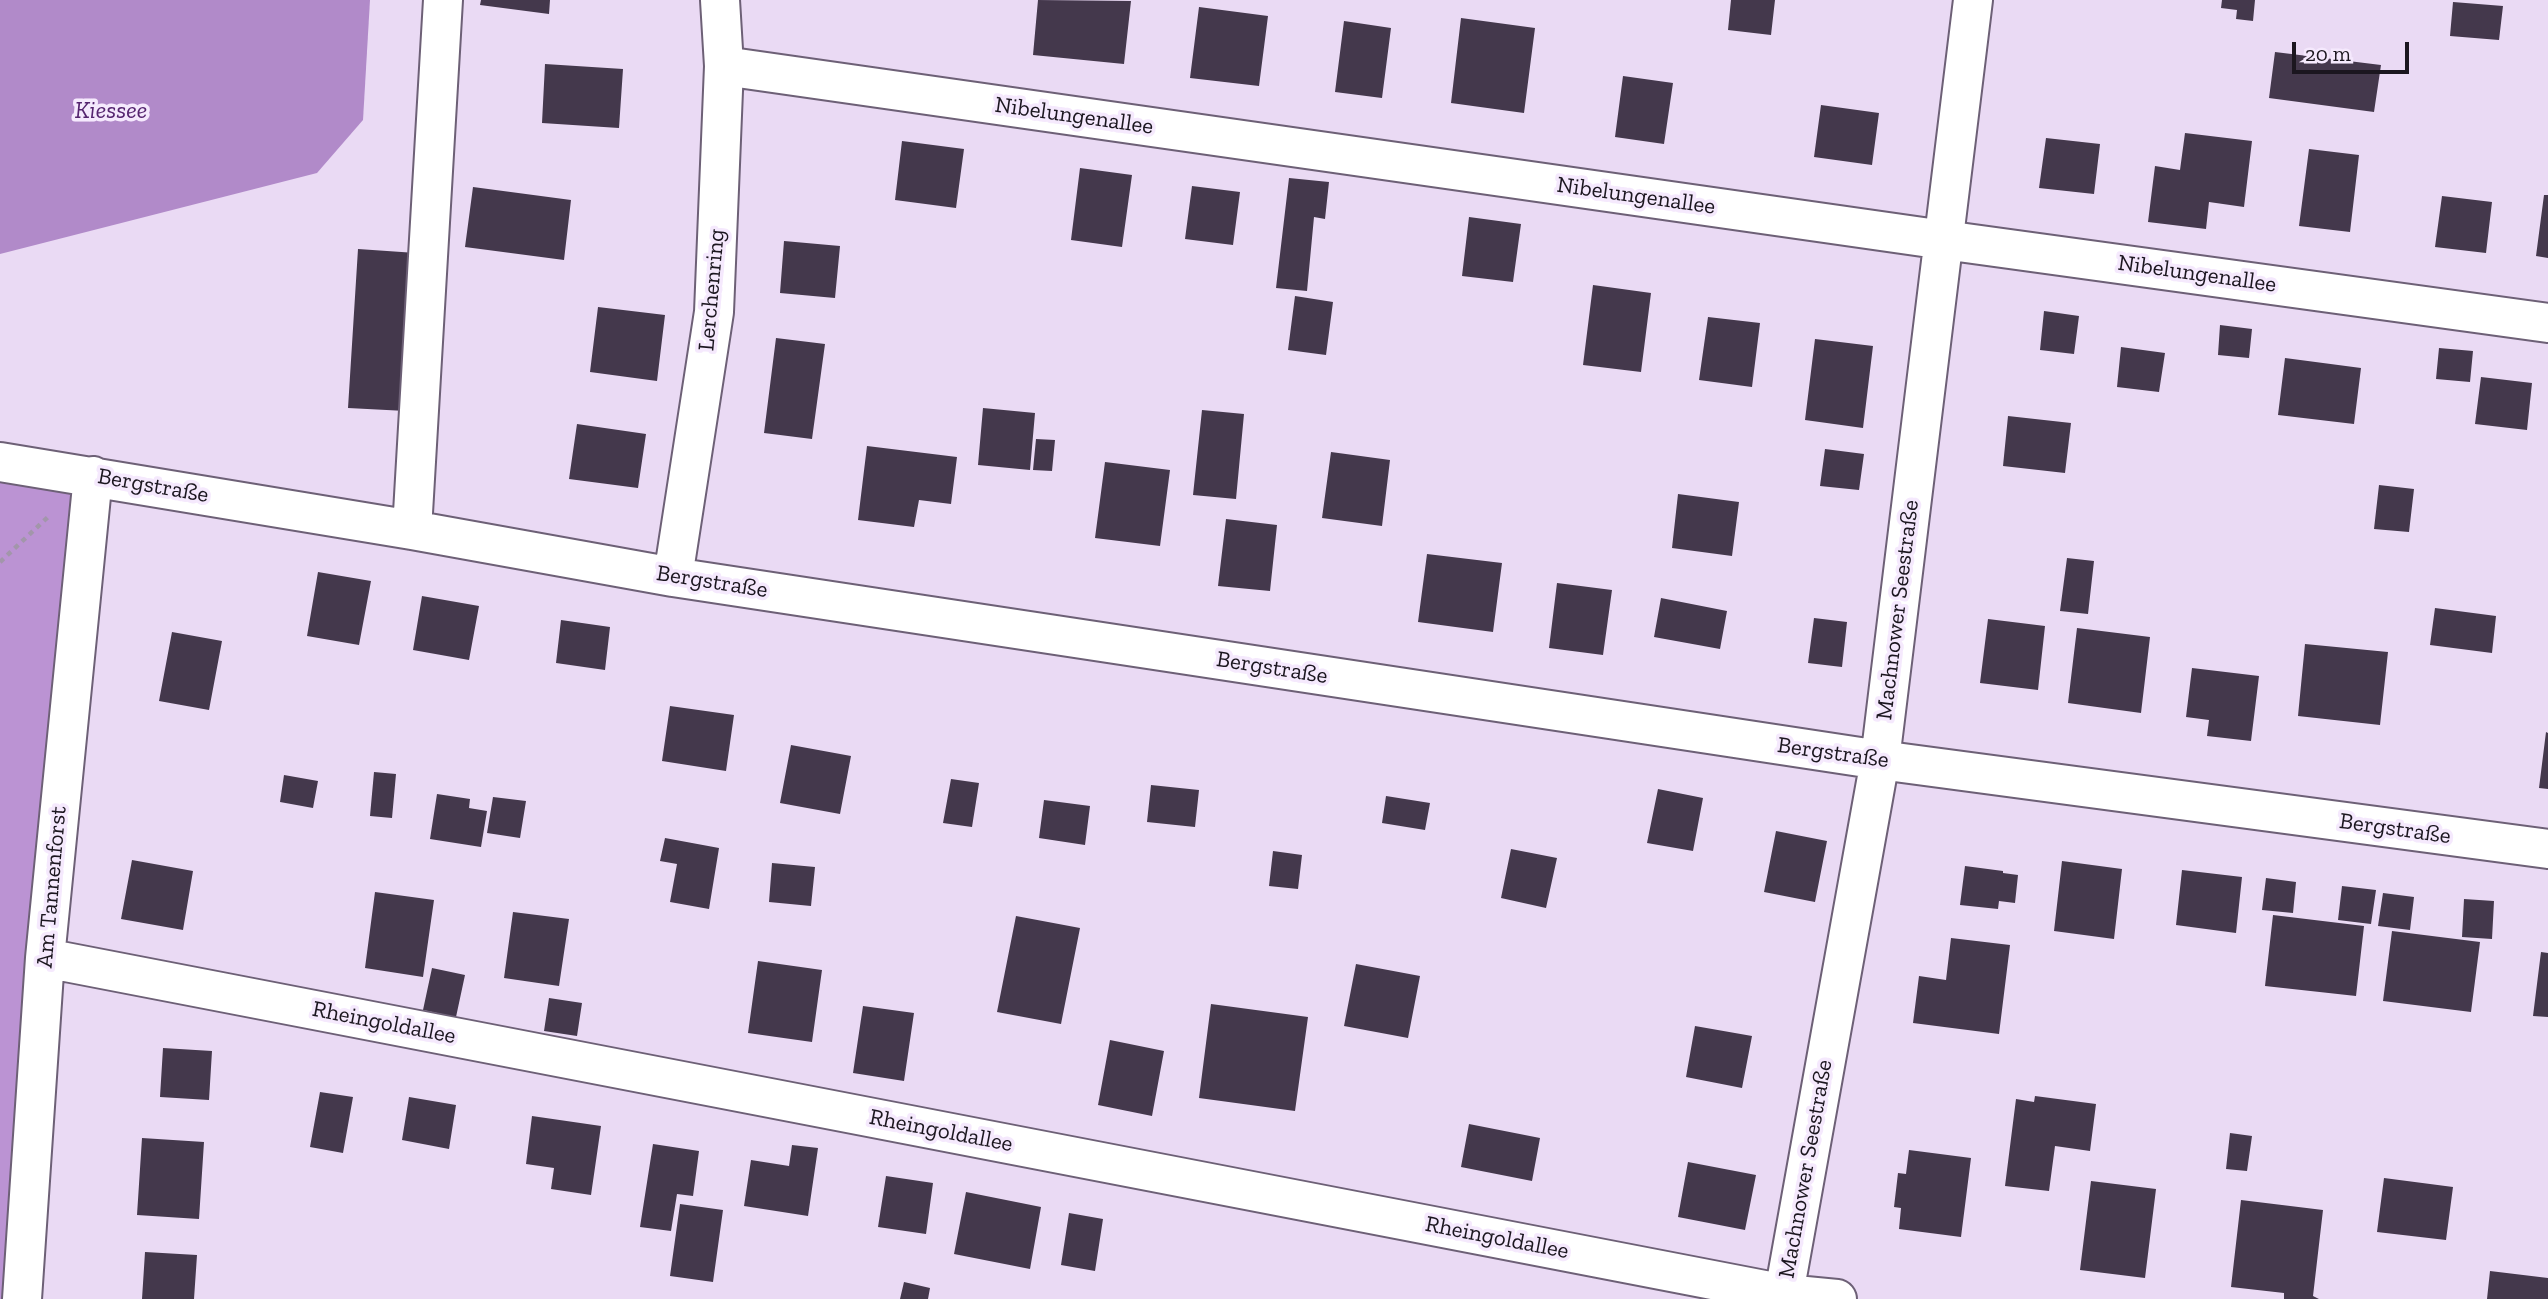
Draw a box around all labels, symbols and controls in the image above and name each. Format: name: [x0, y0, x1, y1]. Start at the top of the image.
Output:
scale bar: [2296, 28, 2413, 72]
text: 20 m: [2305, 41, 2351, 66]
street label: Nibelungenallee: [993, 91, 1155, 141]
water label: Kiessee: [75, 97, 147, 125]
street label: Nibelungenallee: [1555, 171, 1717, 221]
street label: Lerchenring: [693, 228, 731, 352]
street label: Nibelungenallee: [2116, 249, 2278, 299]
street label: Bergstraße: [95, 463, 211, 509]
street label: Machnower Seestraße: [1871, 498, 1925, 722]
street label: Bergstraße: [654, 560, 770, 604]
street label: Bergstraße: [1214, 646, 1330, 690]
street label: Bergstraße: [1776, 732, 1890, 774]
street label: Am Tannenforst: [31, 805, 73, 969]
street label: Bergstraße: [2338, 808, 2452, 850]
street label: Rheingoldallee: [310, 996, 458, 1050]
street label: Machnower Seestraße: [1773, 1058, 1839, 1280]
street label: Rheingoldallee: [867, 1104, 1015, 1158]
street label: Rheingoldallee: [1423, 1211, 1571, 1265]

